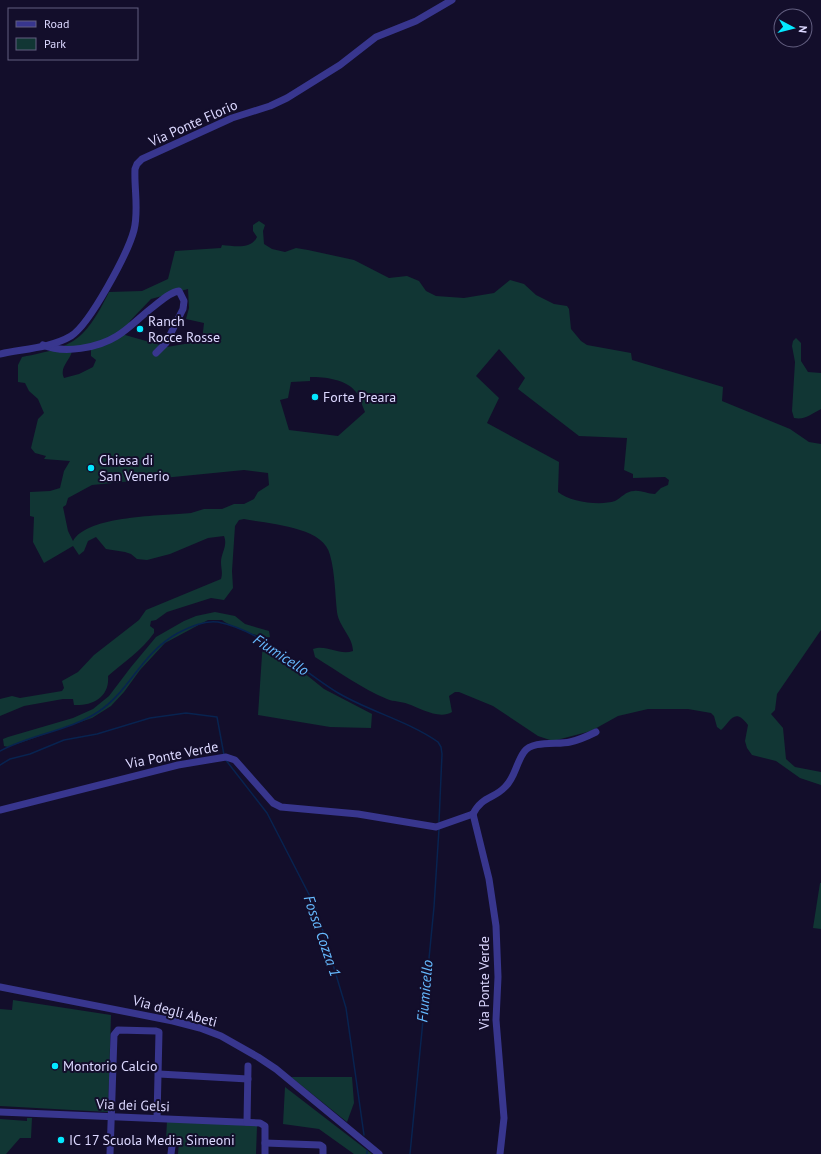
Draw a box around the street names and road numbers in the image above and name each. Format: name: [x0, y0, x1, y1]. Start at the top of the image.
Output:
street label: Via Ponte Florio: [145, 95, 240, 151]
street label: Via Ponte Verde: [123, 737, 220, 773]
street label: Via Ponte Verde: [475, 936, 493, 1031]
street label: Via degli Abeti: [130, 991, 219, 1031]
street label: Via dei Gelsi: [95, 1095, 170, 1115]

